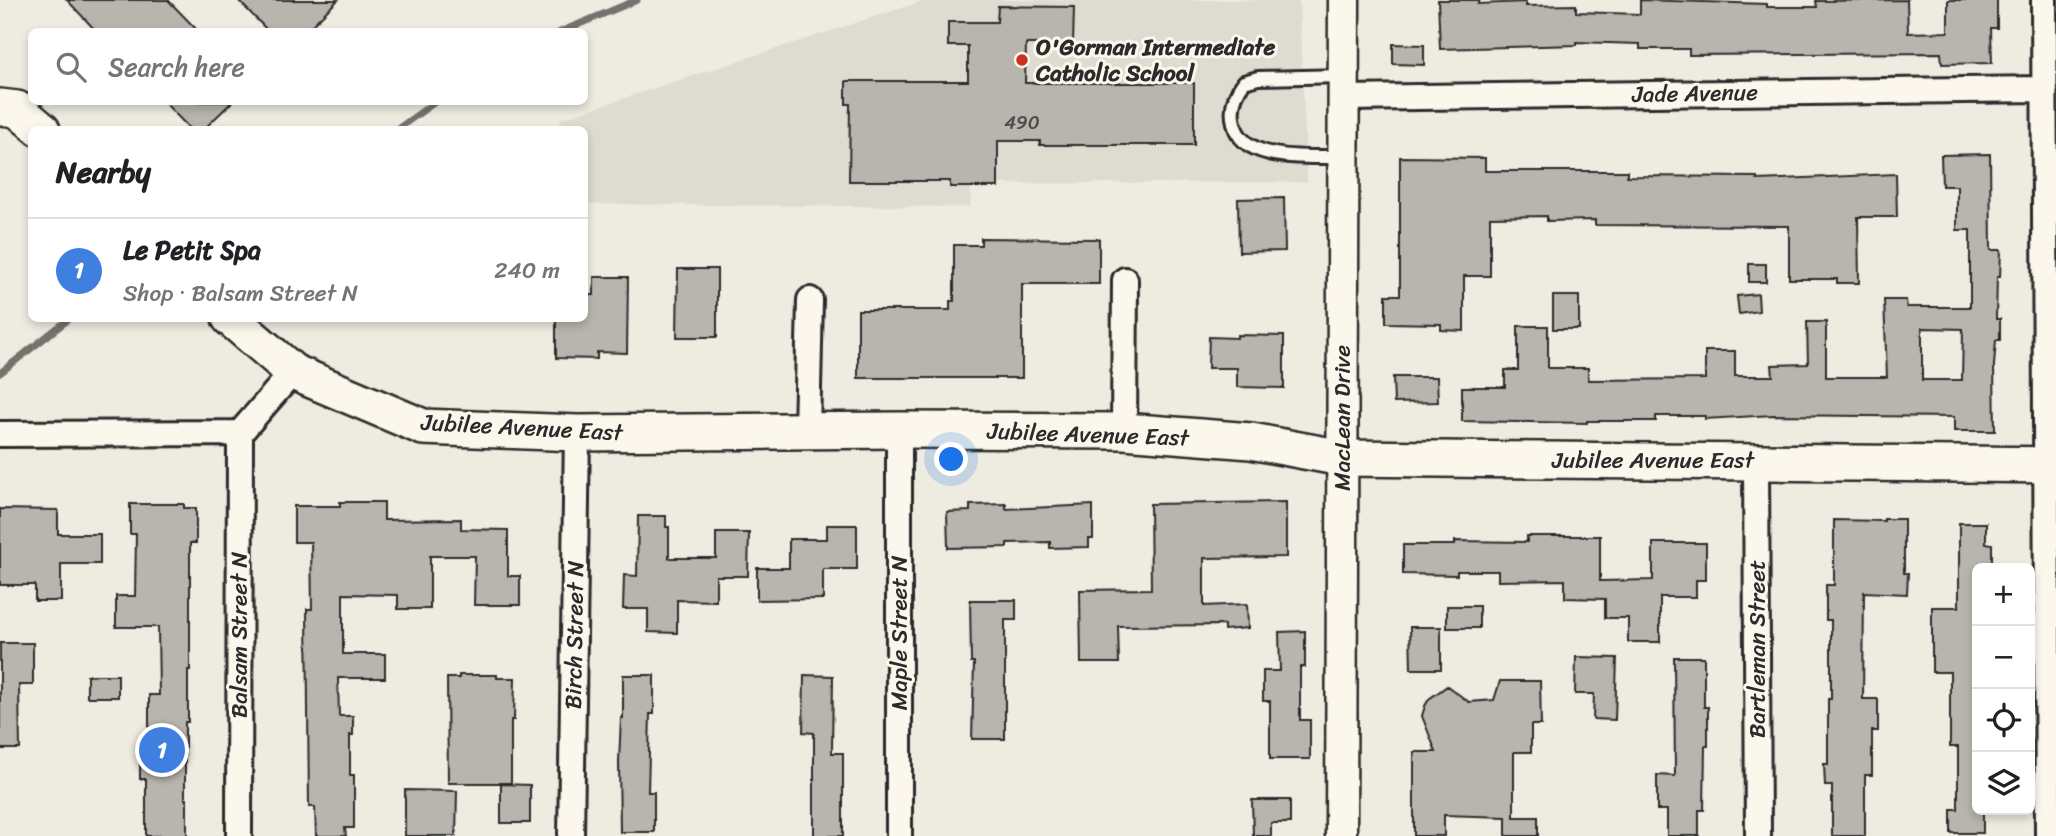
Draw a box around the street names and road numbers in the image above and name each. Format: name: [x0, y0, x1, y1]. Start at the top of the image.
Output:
street label: Jade Avenue: [1631, 72, 1758, 115]
street label: MacLean Drive: [1322, 345, 1363, 491]
street label: Jubilee Avenue East: [419, 402, 626, 453]
street label: Jubilee Avenue East: [985, 410, 1191, 459]
street label: Jubilee Avenue East: [1551, 440, 1756, 481]
street label: Balsam Street N: [219, 552, 260, 718]
street label: Maple Street N: [879, 556, 920, 710]
street label: Birch Street N: [553, 560, 596, 710]
street label: Bartleman Street: [1737, 560, 1778, 738]

